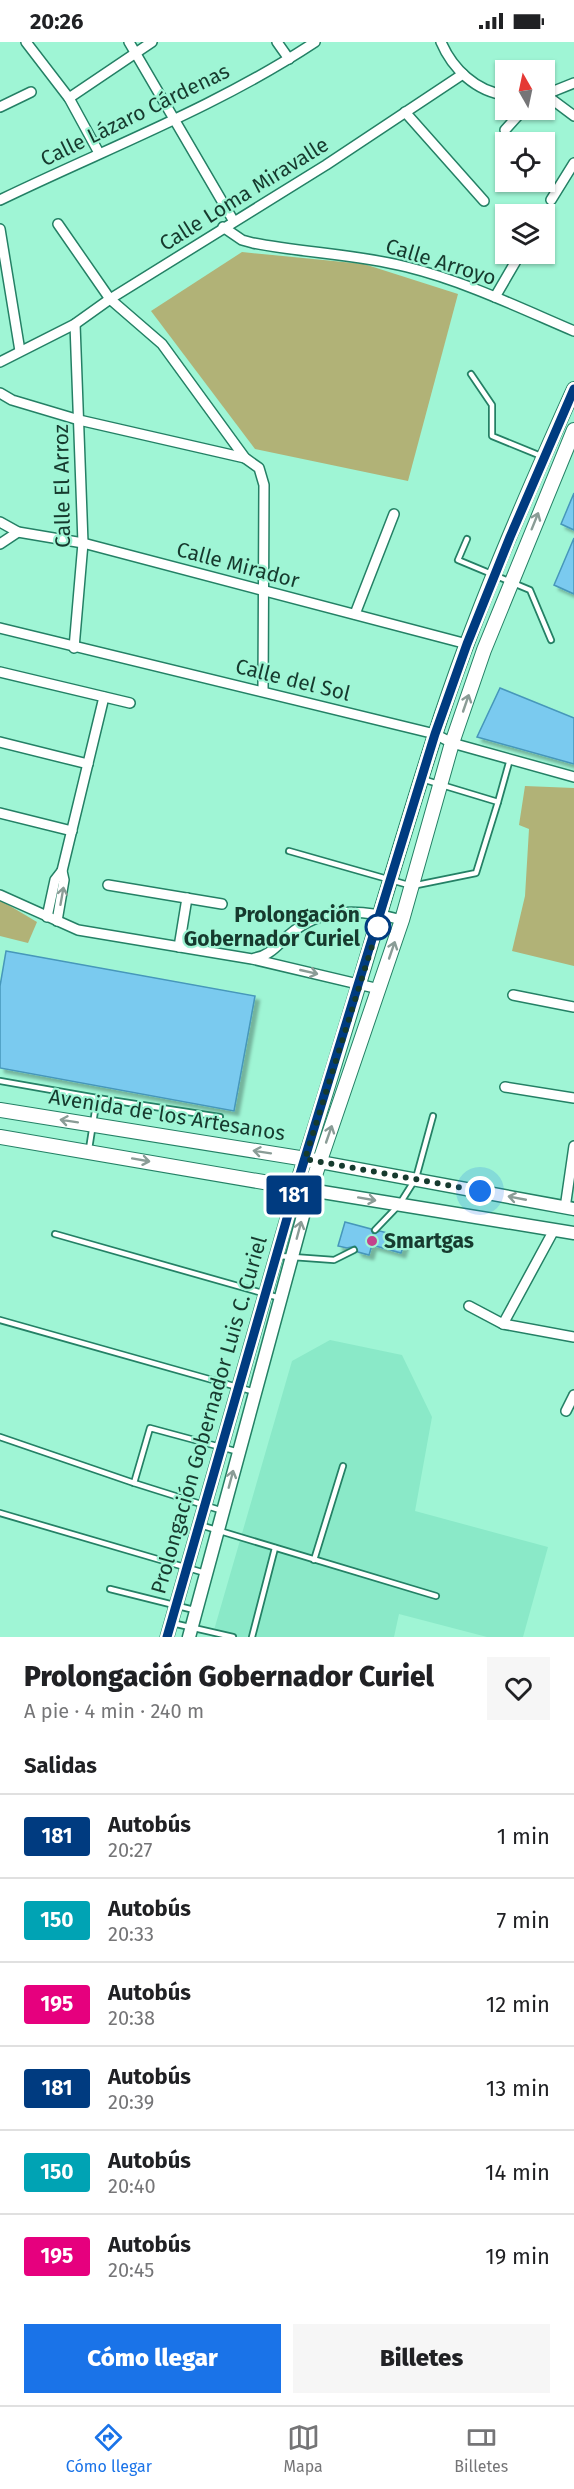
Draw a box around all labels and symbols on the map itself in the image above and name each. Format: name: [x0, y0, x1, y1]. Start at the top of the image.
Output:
street label: Calle Lázaro Cárdenas: [36, 58, 234, 172]
north arrow: [495, 60, 555, 120]
street label: Calle Loma Miravalle: [155, 131, 333, 257]
street label: Calle Arroyo: [383, 233, 499, 291]
street label: Calle El Arroz: [48, 424, 76, 548]
one-way arrow: [530, 512, 541, 530]
street label: Calle Mirador: [174, 536, 302, 594]
street label: Calle del Sol: [233, 653, 353, 707]
one-way arrow: [461, 694, 472, 713]
one-way arrow: [56, 887, 67, 906]
place label: Prolongación Gobernador Curiel: [184, 902, 361, 952]
marker: Prolongación Gobernador Curiel: [365, 914, 391, 940]
one-way arrow: [387, 941, 398, 960]
one-way arrow: [299, 967, 318, 979]
street label: Avenida de los Artesanos: [47, 1083, 287, 1147]
one-way arrow: [60, 1115, 80, 1126]
one-way arrow: [324, 1125, 335, 1144]
one-way arrow: [253, 1146, 272, 1157]
one-way arrow: [130, 1155, 150, 1166]
line badge: 181: [260, 1176, 328, 1214]
your location: [465, 1176, 495, 1206]
one-way arrow: [507, 1192, 527, 1203]
one-way arrow: [357, 1194, 377, 1205]
one-way arrow: [293, 1221, 305, 1240]
place label: Smartgas: [384, 1228, 474, 1254]
street label: Prolongación Gobernador Luis C. Curiel: [145, 1233, 273, 1597]
marker: Smartgas: [365, 1234, 379, 1248]
one-way arrow: [226, 1470, 238, 1489]

